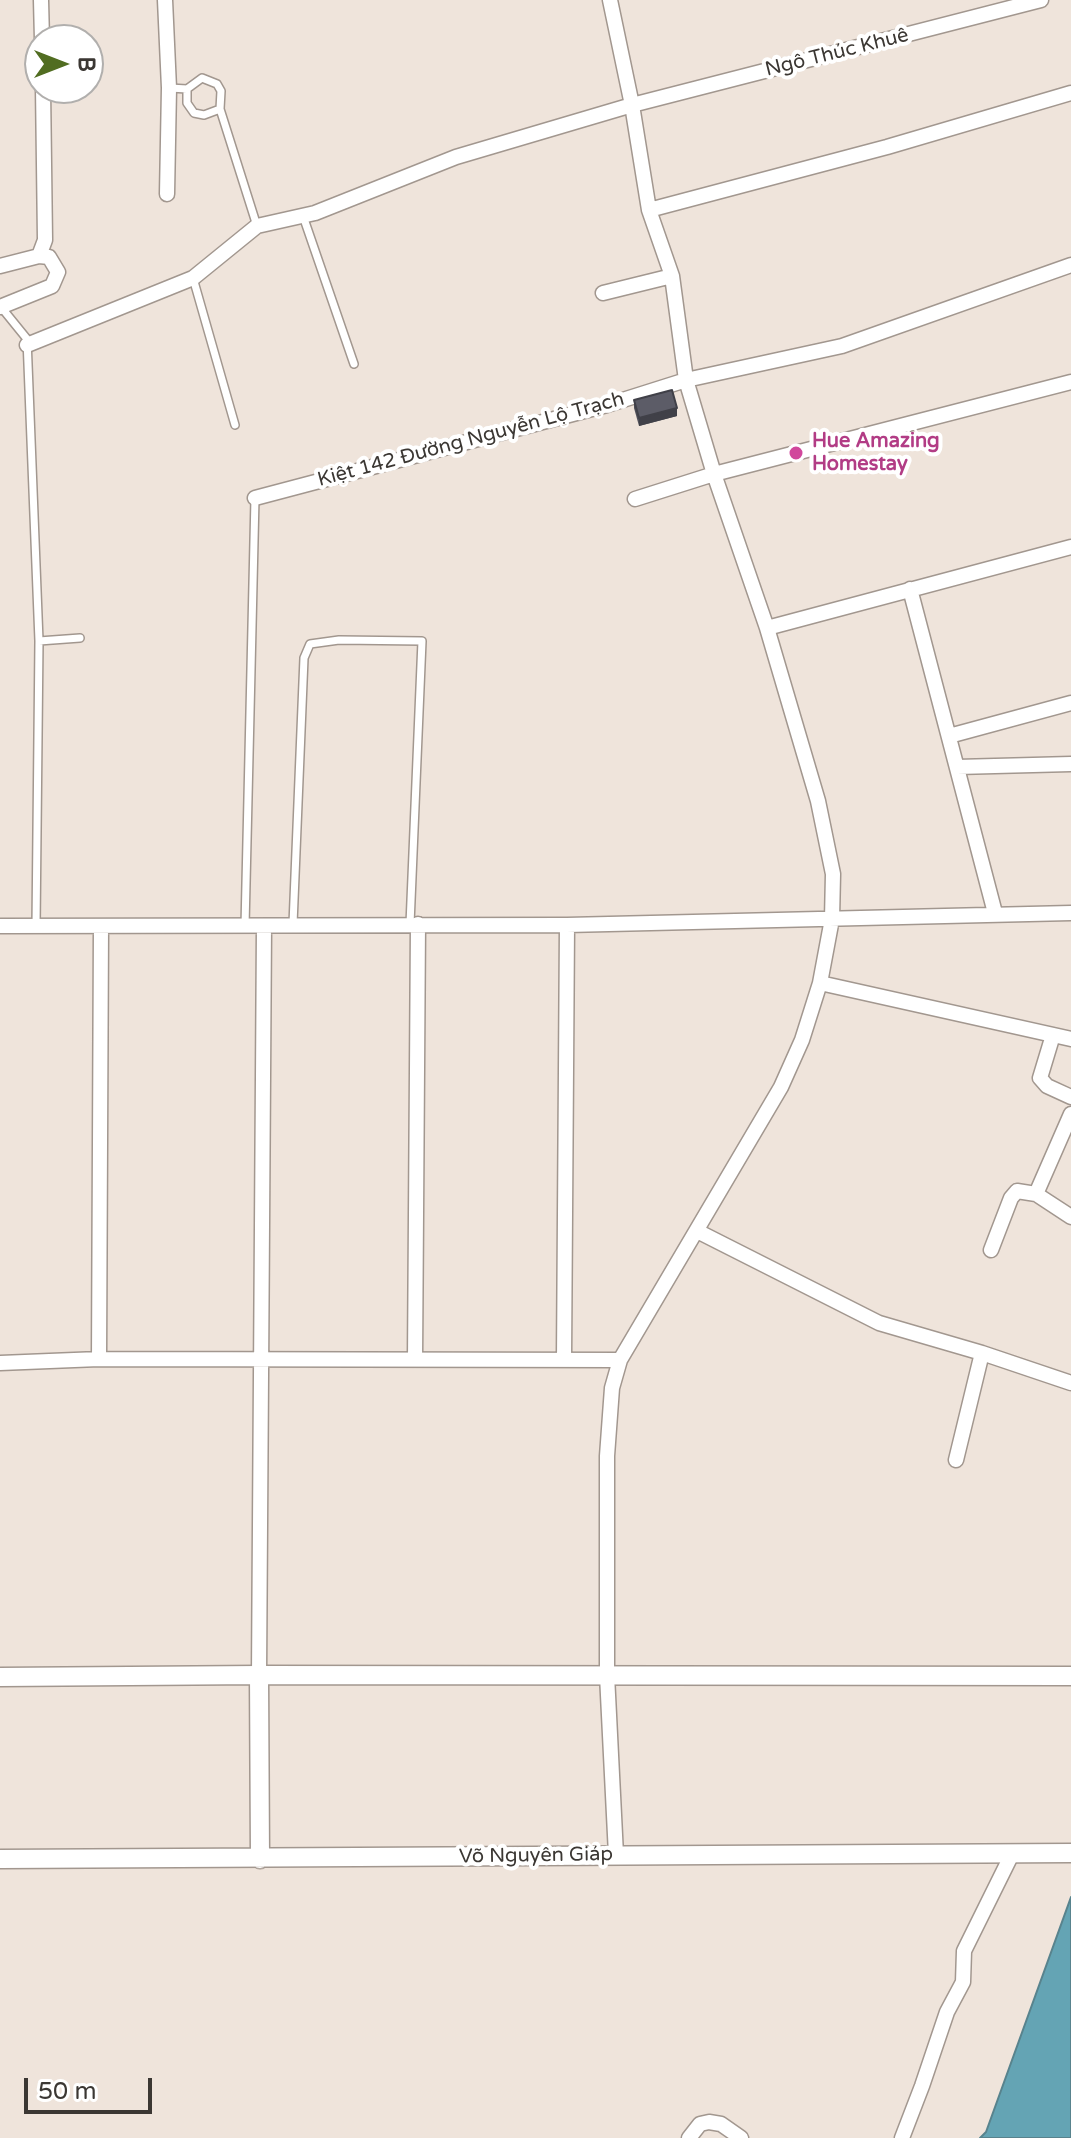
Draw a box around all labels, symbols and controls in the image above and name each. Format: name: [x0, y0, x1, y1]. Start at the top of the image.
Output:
north arrow: [24, 24, 104, 104]
street label: Ngô Thúc Khuê: [763, 24, 911, 82]
text: B: [73, 56, 99, 72]
street label: Kiệt 142 Đường Nguyễn Lộ Trạch: [315, 387, 627, 493]
place label: Hue Amazing Homestay: [812, 430, 940, 477]
marker: Hue Amazing Homestay: [787, 444, 805, 462]
street label: Võ Nguyên Giáp: [459, 1843, 613, 1869]
scale bar: [28, 2062, 156, 2112]
text: 50 m: [38, 2077, 96, 2106]

